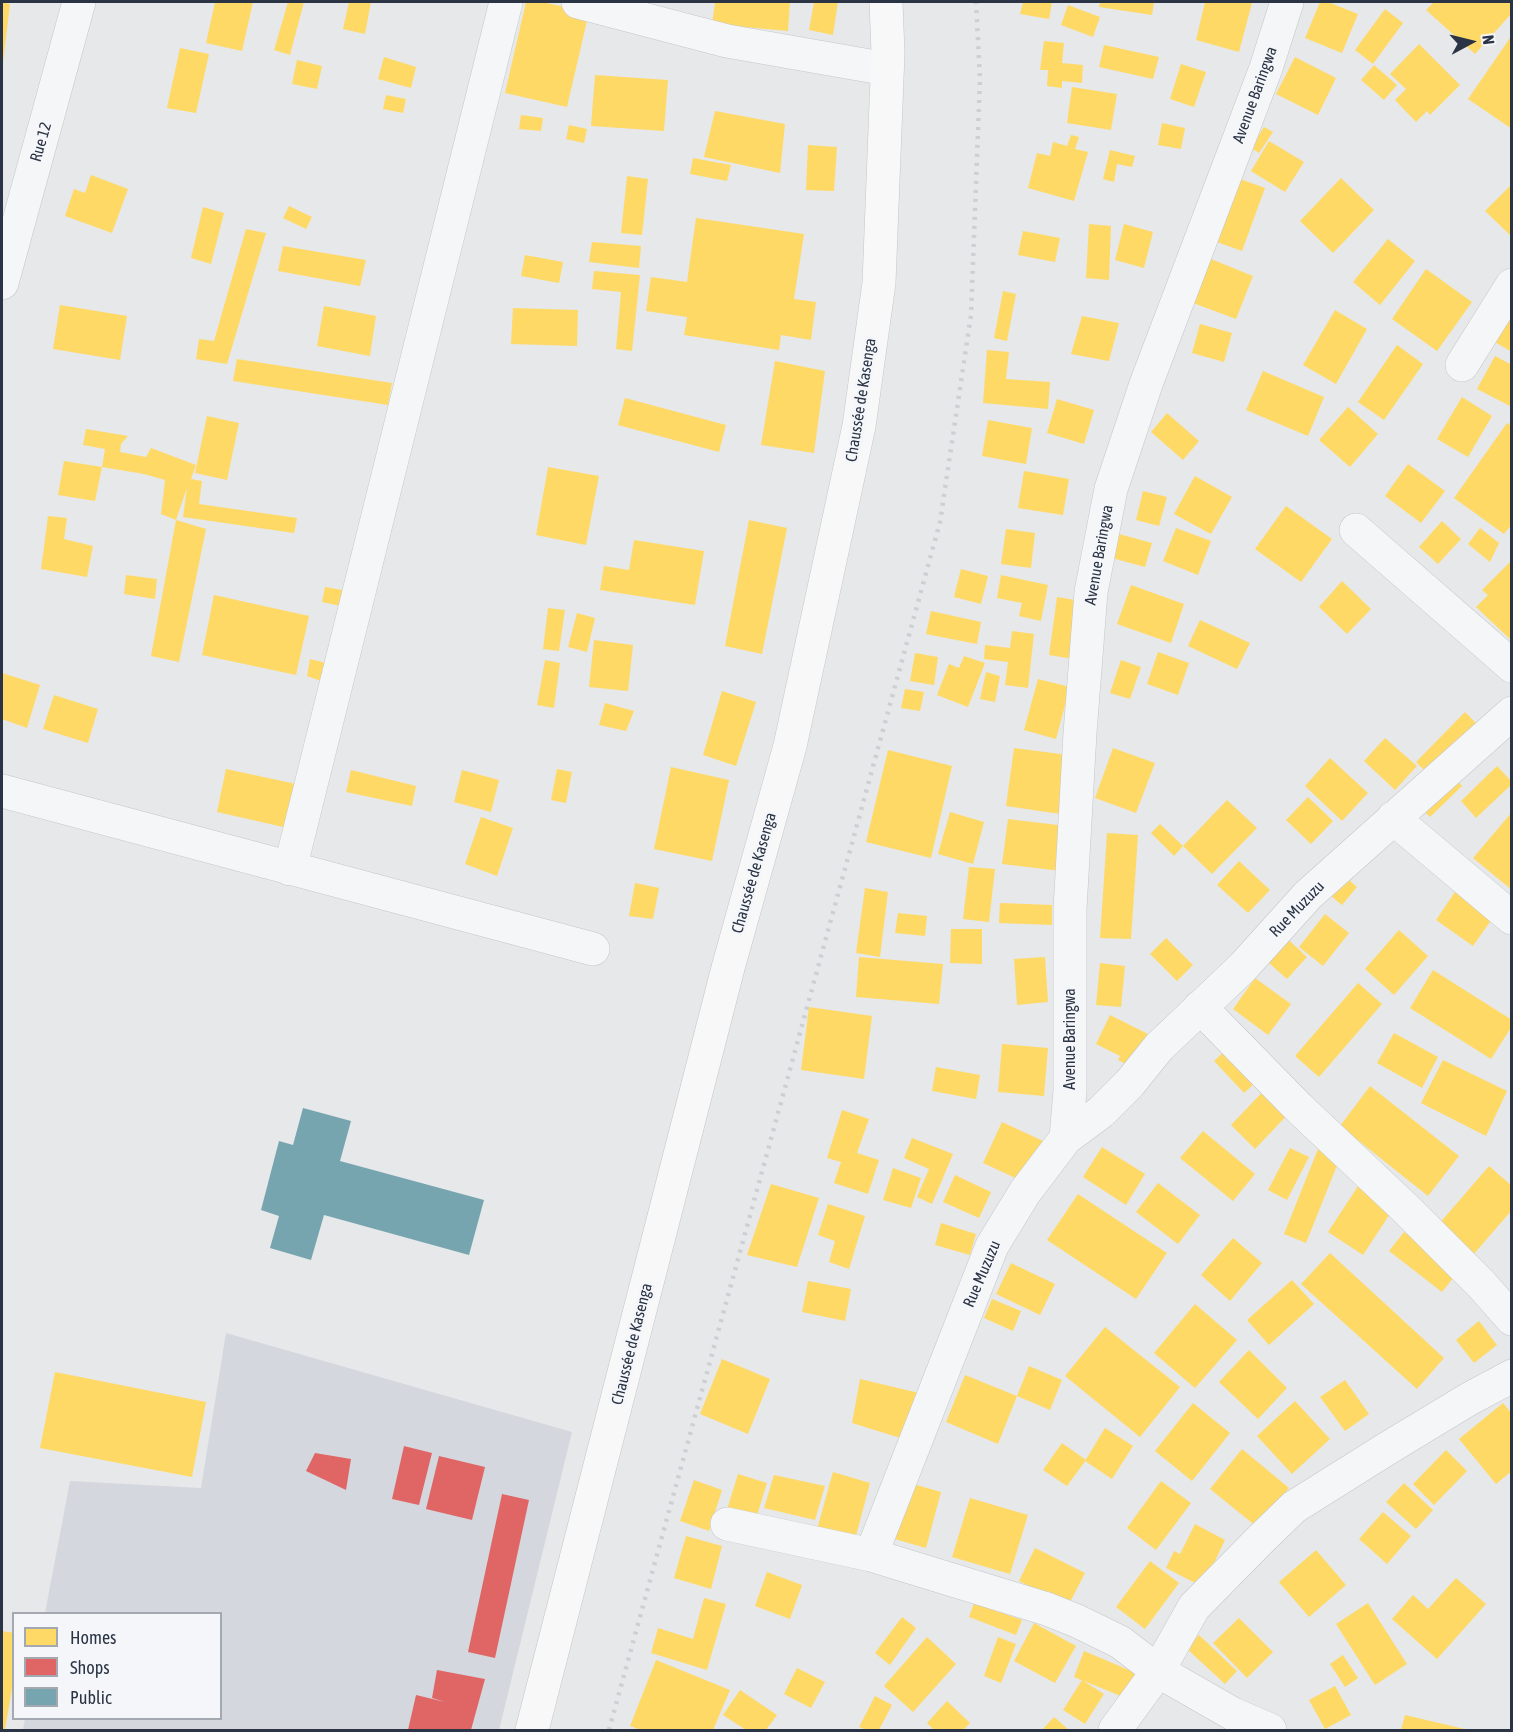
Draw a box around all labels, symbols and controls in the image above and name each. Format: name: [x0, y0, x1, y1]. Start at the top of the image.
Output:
north arrow: [1441, 12, 1501, 72]
text: N: [1479, 34, 1498, 46]
street label: Avenue Baringwa: [1229, 44, 1281, 146]
street label: Rue 12: [26, 120, 56, 164]
street label: Chaussée de Kasenga: [842, 337, 880, 463]
street label: Avenue Baringwa: [1081, 503, 1117, 607]
street label: Chaussée de Kasenga: [728, 810, 780, 936]
street label: Rue Muzuzu: [1266, 877, 1328, 941]
street label: Avenue Baringwa: [1060, 988, 1080, 1090]
street label: Rue Muzuzu: [959, 1238, 1005, 1310]
street label: Chaussée de Kasenga: [608, 1281, 656, 1407]
legend: [12, 1612, 222, 1720]
text: Homes: [70, 1627, 116, 1648]
text: Shops: [70, 1657, 110, 1678]
text: Public: [70, 1687, 112, 1708]

